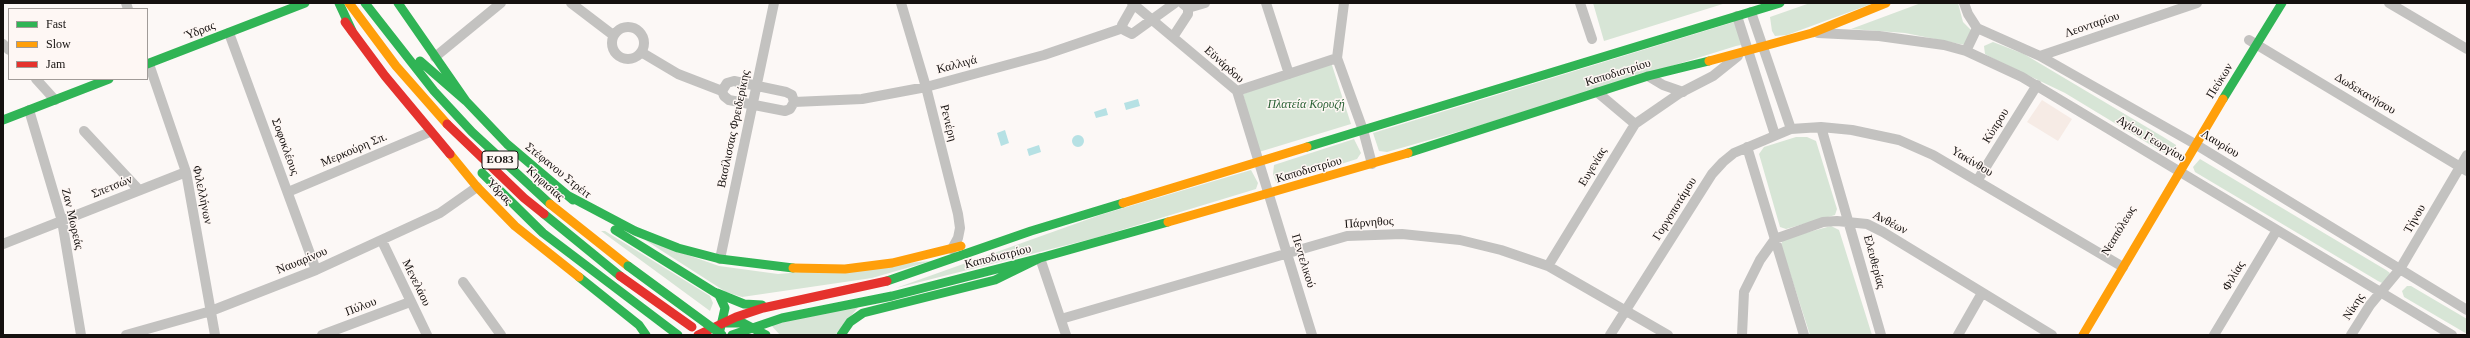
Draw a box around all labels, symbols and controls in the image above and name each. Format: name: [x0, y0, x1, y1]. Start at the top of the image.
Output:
legend: [8, 8, 148, 80]
street label: Λεονταρίου: [2063, 9, 2121, 41]
text: Fast: [46, 17, 66, 31]
street label: Ύδρας: [183, 19, 217, 43]
text: Slow: [46, 37, 71, 51]
street label: Εϋνάρδου: [1201, 43, 1247, 87]
street label: Καλλιγά: [935, 53, 979, 77]
street label: Καποδιστρίου: [1583, 56, 1653, 90]
text: Jam: [46, 57, 65, 71]
street label: Πεύκων: [2204, 61, 2236, 101]
street label: Βασίλισσας Φρειδερίκης: [714, 69, 754, 189]
street label: Δωδεκανήσου: [2332, 70, 2398, 118]
park label: Πλατεία Κορυζή: [1267, 98, 1345, 112]
street label: Ρενιέρη: [936, 103, 960, 143]
street label: Κύπρου: [1980, 106, 2012, 146]
street label: Αγίου Γεωργίου: [2114, 113, 2188, 165]
street label: Σοφοκλέους: [268, 117, 302, 177]
street label: Λαυρίου: [2198, 127, 2242, 161]
street label: Μερκούρη Σπ.: [319, 130, 389, 170]
street label: Στέφανου Στρέιτ: [522, 140, 594, 202]
street label: Υακίνθου: [1949, 144, 1995, 180]
street label: Ευγενίας: [1576, 145, 1610, 189]
road number: ΕΟ83: [482, 151, 518, 169]
street label: Καποδιστρίου: [1274, 154, 1344, 186]
street label: Φιλελλήνων: [189, 164, 215, 226]
street label: Κηφισίας: [523, 164, 567, 204]
street label: Σπετσών: [90, 172, 134, 202]
street label: Γοργοποτάμου: [1650, 175, 1700, 243]
street label: Ύδρας: [483, 176, 515, 208]
street label: Ζαν Μωρεάς: [58, 187, 86, 251]
street label: Τήνου: [2401, 202, 2429, 236]
street label: Νεαπόλεως: [2099, 203, 2139, 259]
street label: Ανθέων: [1870, 208, 1910, 238]
street label: Πάρνηθος: [1344, 214, 1394, 232]
street label: Πεντελικού: [1288, 232, 1318, 290]
street label: Ελευθερίας: [1860, 233, 1888, 291]
street label: Καποδιστρίου: [963, 242, 1033, 272]
street label: Ναυαρίνου: [274, 244, 330, 278]
street label: Μενελάου: [399, 257, 433, 309]
street label: Φιλίας: [2220, 259, 2248, 293]
street label: Νίκης: [2340, 291, 2368, 323]
street label: Πύλου: [343, 294, 379, 320]

